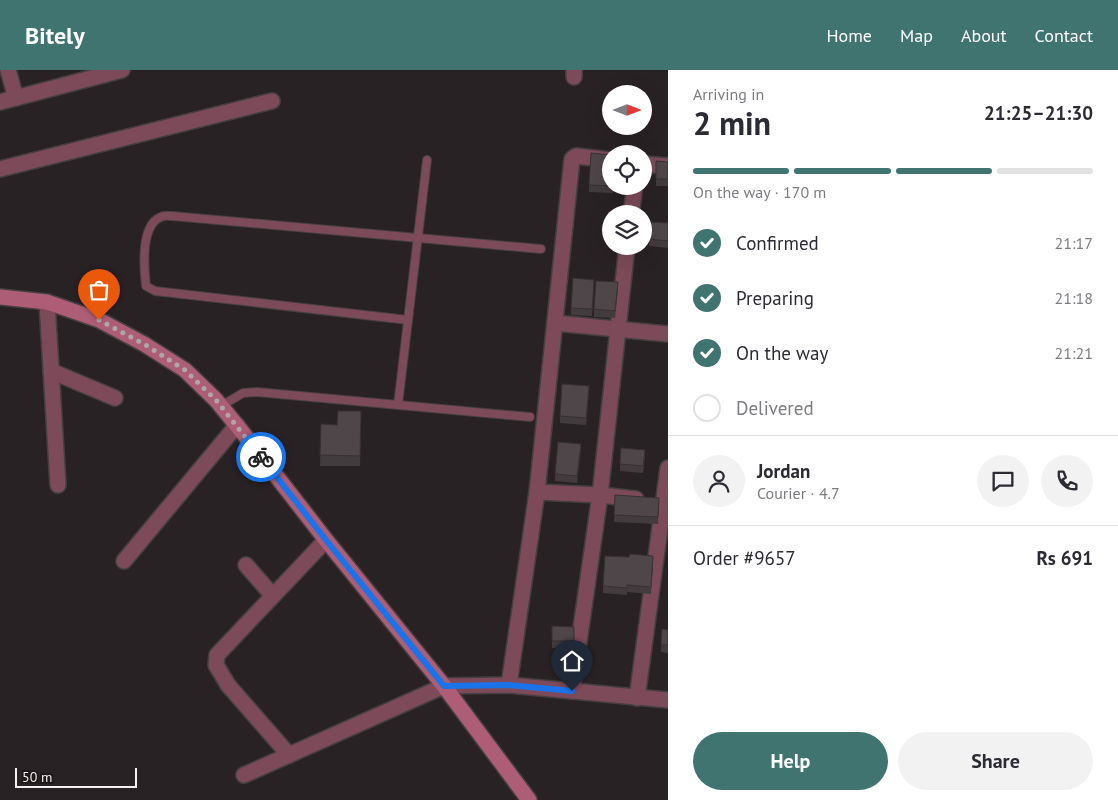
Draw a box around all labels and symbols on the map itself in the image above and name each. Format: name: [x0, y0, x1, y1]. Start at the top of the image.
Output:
north arrow: [602, 85, 652, 135]
pin: [78, 269, 120, 320]
courier: [236, 432, 286, 482]
pin: [551, 640, 593, 691]
scale bar: [15, 765, 138, 788]

